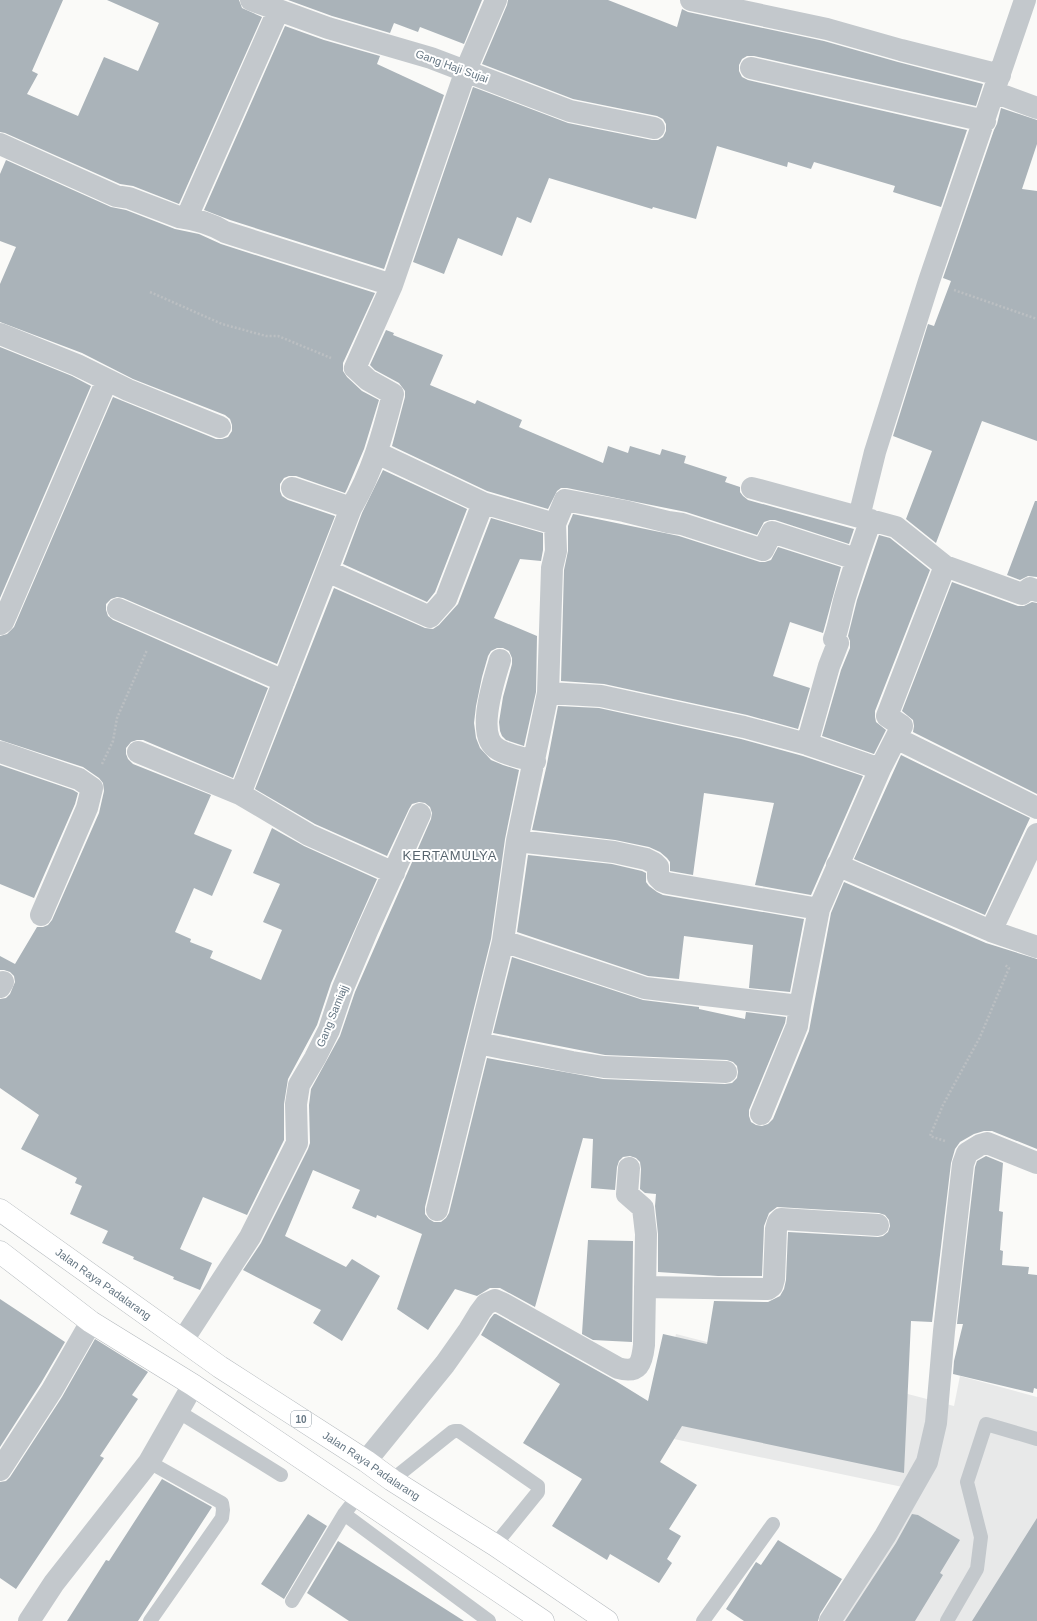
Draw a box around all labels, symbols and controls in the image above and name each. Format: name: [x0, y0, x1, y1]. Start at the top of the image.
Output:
street label: Gang Haji Sujai: [414, 47, 490, 85]
district label: KERTAMULYA: [402, 848, 498, 863]
street label: Gang Samiajj: [314, 983, 350, 1049]
street label: Jalan Raya Padalarang: [53, 1246, 153, 1322]
road number: 10: [291, 1411, 311, 1427]
street label: Jalan Raya Padalarang: [321, 1429, 422, 1502]

